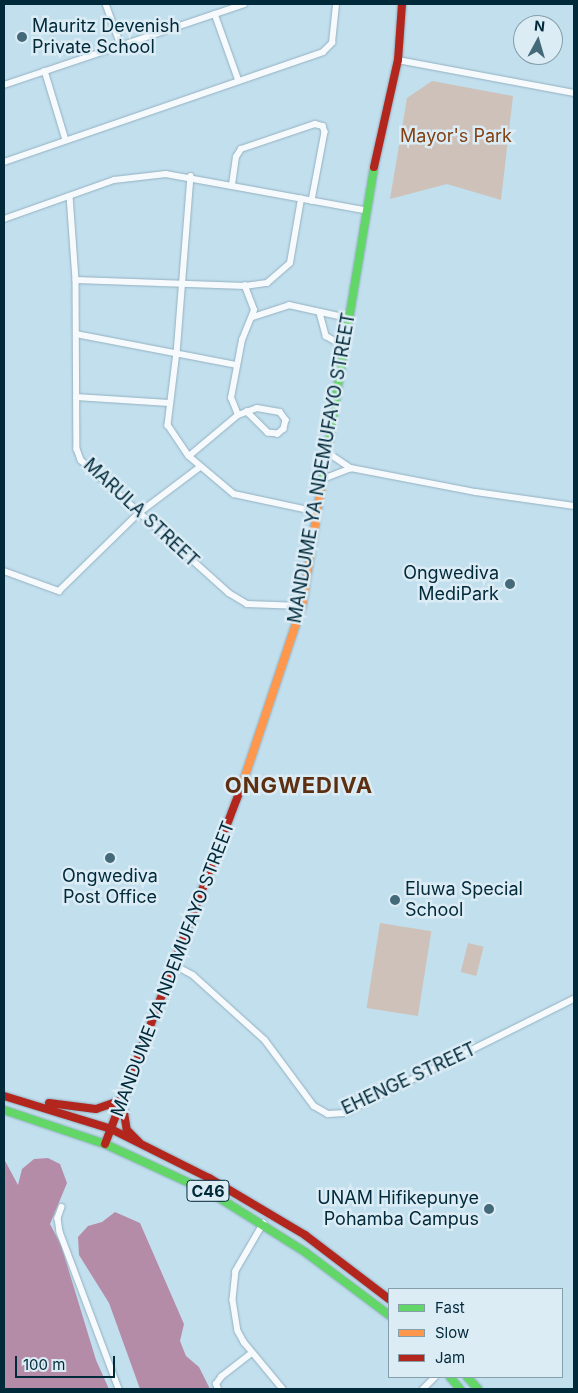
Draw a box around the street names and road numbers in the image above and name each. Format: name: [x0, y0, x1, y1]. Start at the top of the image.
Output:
street label: MANDUME YA NDEMUFAYO STREET: [284, 311, 360, 625]
street label: MARULA STREET: [79, 454, 203, 572]
street label: MANDUME YA NDEMUFAYO STREET: [107, 818, 239, 1120]
street label: EHENGE STREET: [338, 1038, 480, 1120]
road number: C46: [186, 1178, 230, 1204]

